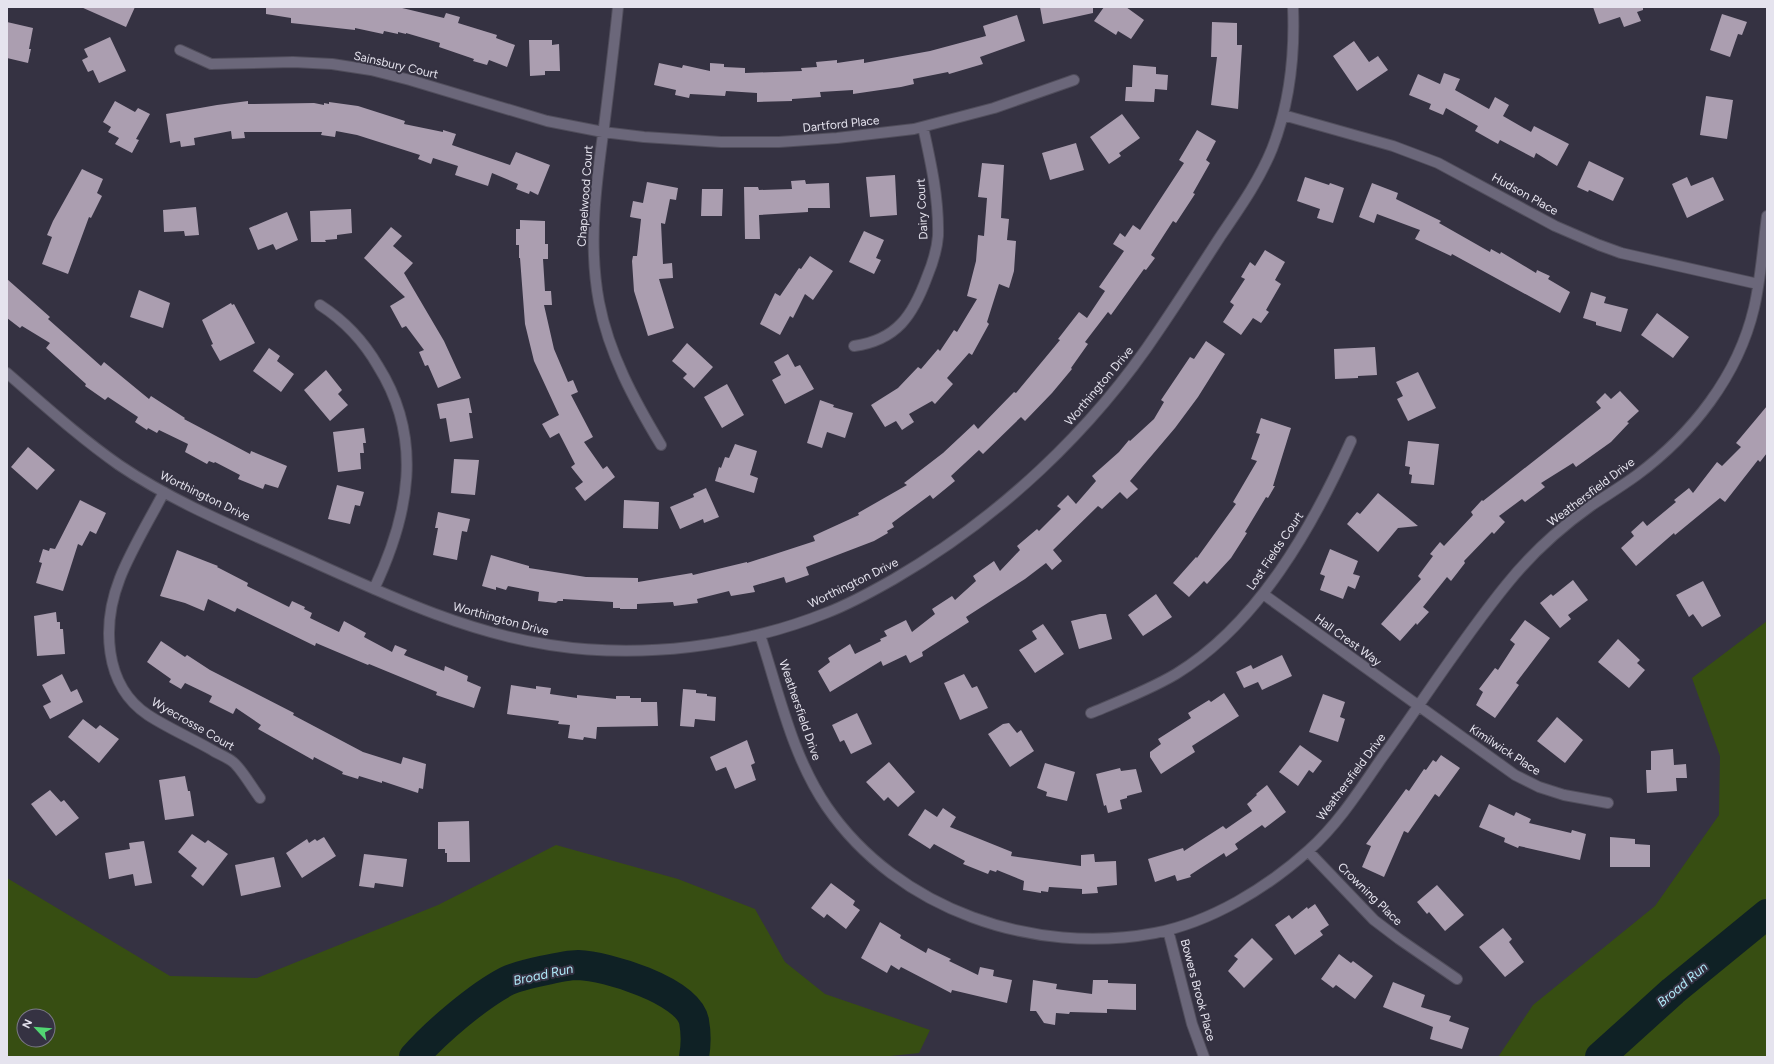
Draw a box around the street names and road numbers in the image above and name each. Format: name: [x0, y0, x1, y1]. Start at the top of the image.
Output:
street label: Sainsbury Court: [352, 48, 440, 82]
street label: Dartford Place: [802, 113, 881, 135]
street label: Chapelwood Court: [574, 144, 596, 247]
street label: Hudson Place: [1489, 170, 1561, 218]
street label: Dairy Court: [913, 178, 931, 240]
street label: Worthington Drive: [1062, 343, 1136, 428]
street label: Weathersfield Drive: [1545, 454, 1638, 529]
street label: Worthington Drive: [158, 468, 253, 524]
street label: Lost Fields Court: [1244, 509, 1307, 593]
street label: Worthington Drive: [806, 555, 901, 611]
street label: Worthington Drive: [452, 599, 551, 639]
street label: Hall Crest Way: [1312, 611, 1385, 669]
street label: Weathersfield Drive: [776, 658, 824, 762]
street label: Wyecrosse Court: [149, 695, 237, 754]
street label: Kimilwick Place: [1467, 722, 1544, 778]
street label: Weathersfield Drive: [1314, 730, 1389, 823]
street label: Crowning Place: [1335, 860, 1405, 928]
street label: Bowers Brook Place: [1178, 937, 1219, 1043]

